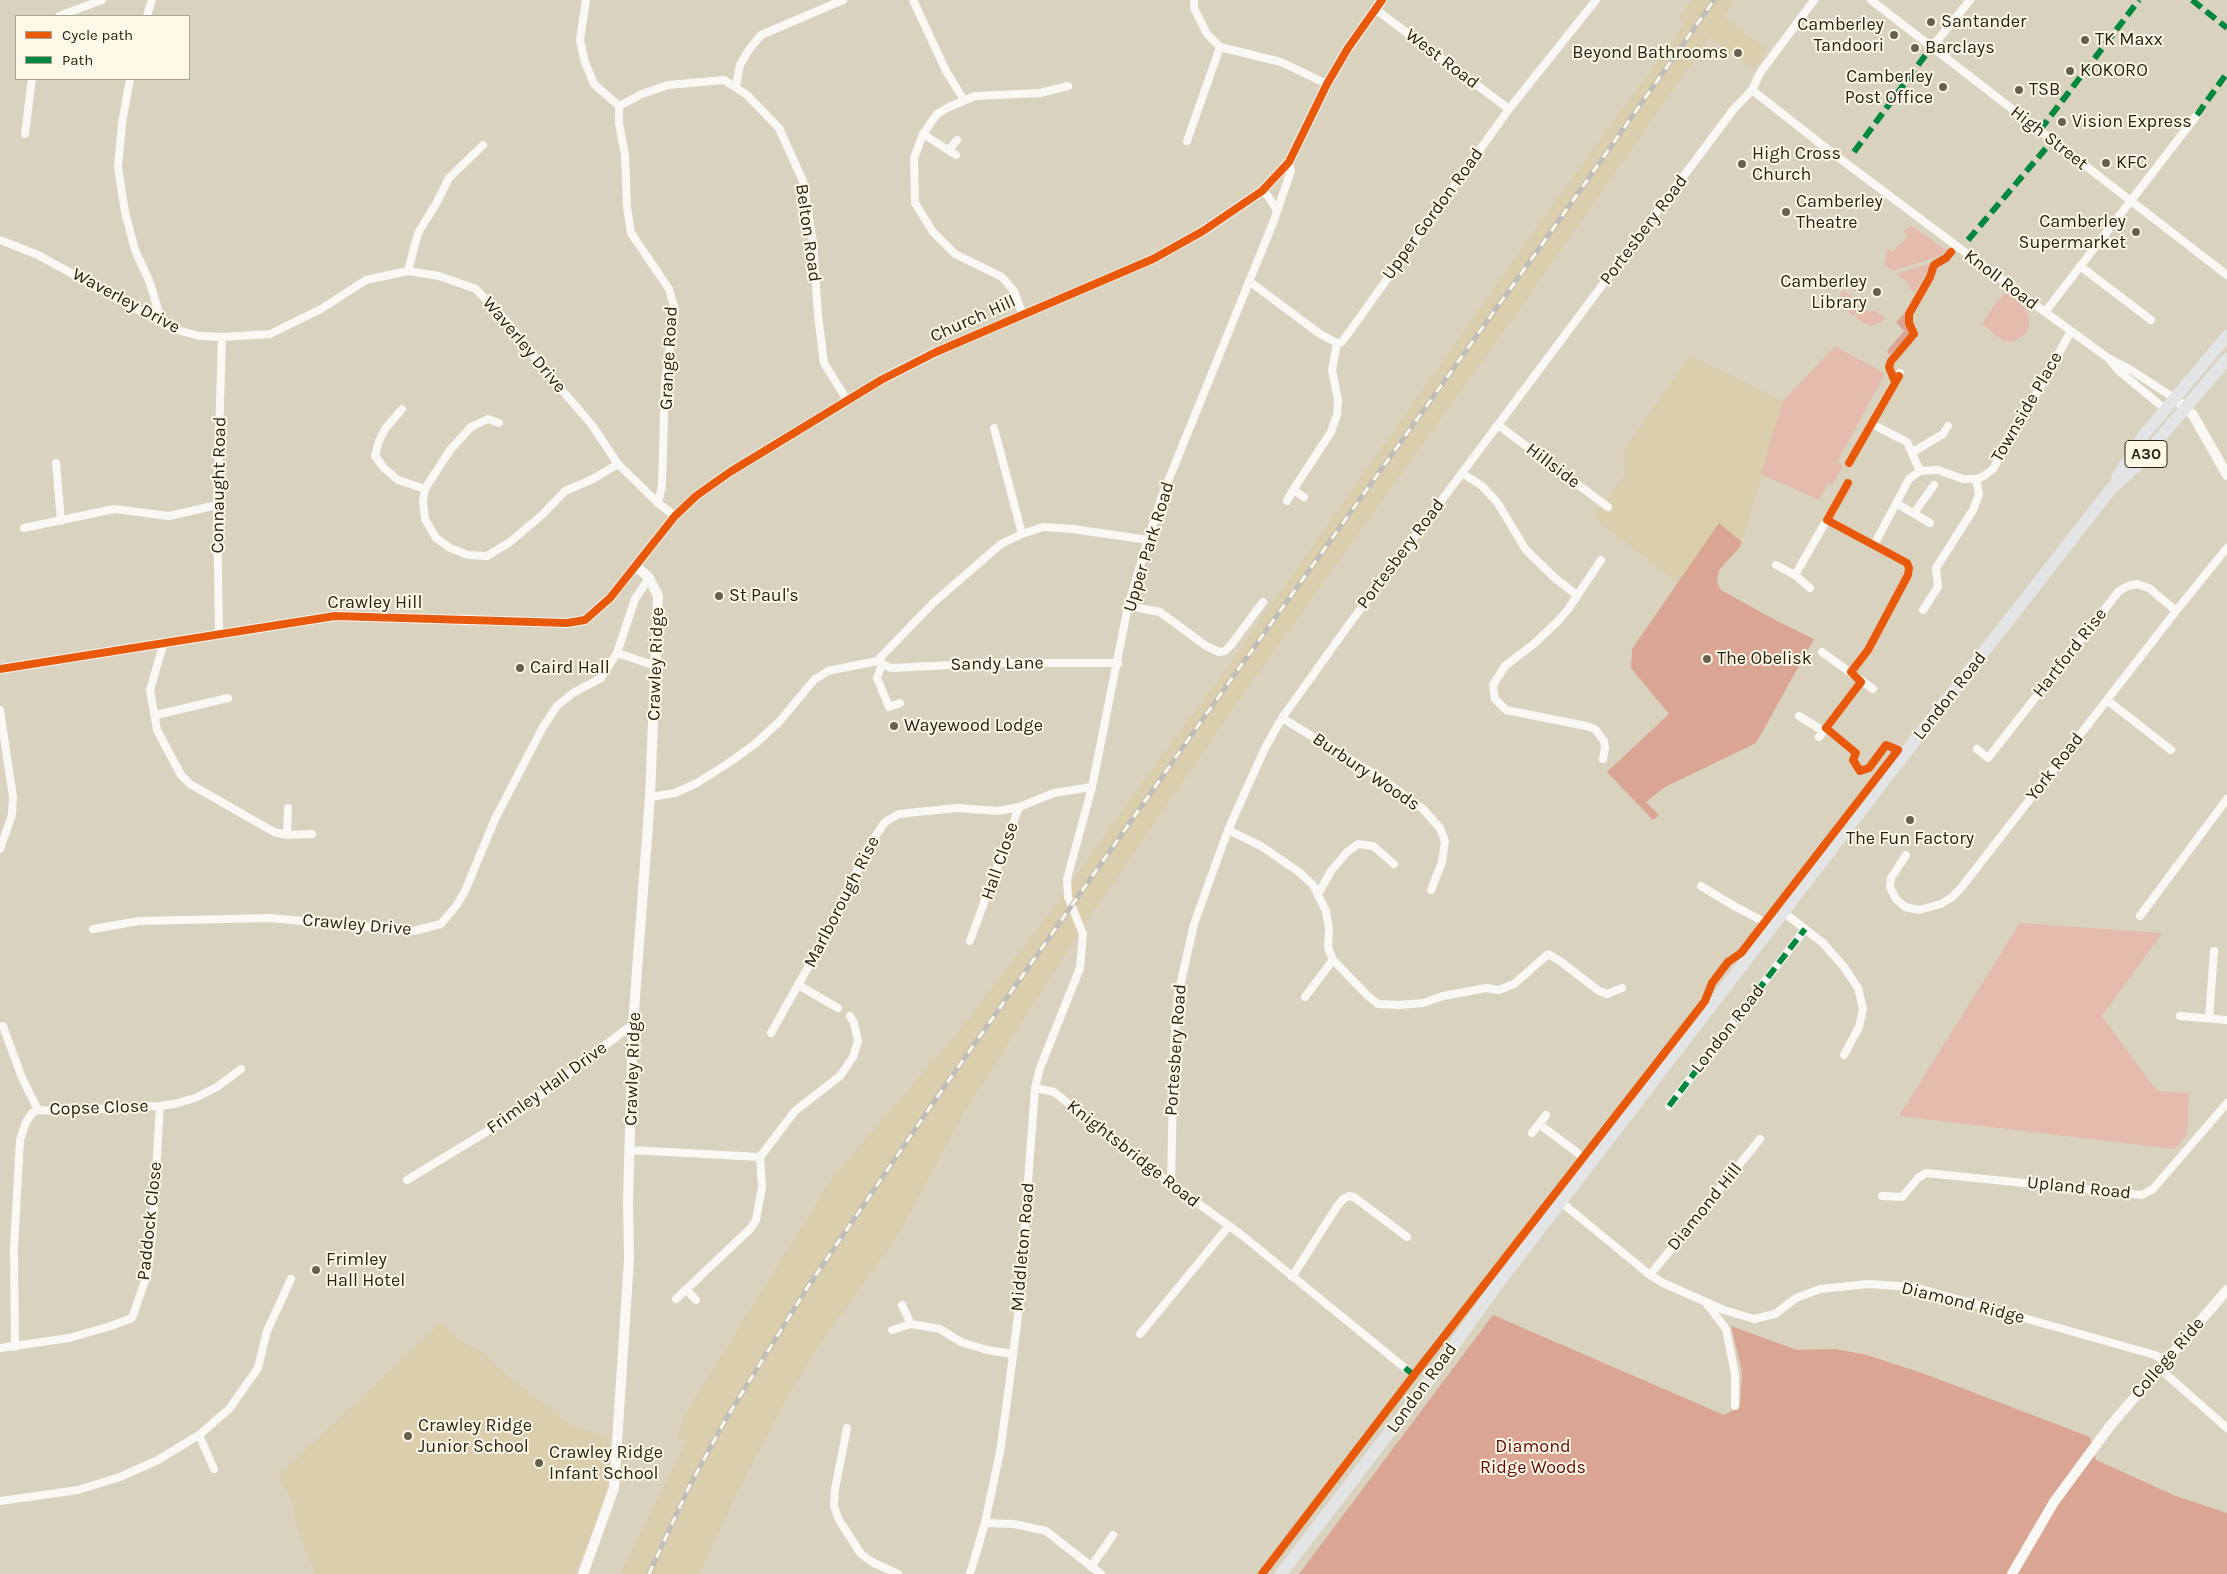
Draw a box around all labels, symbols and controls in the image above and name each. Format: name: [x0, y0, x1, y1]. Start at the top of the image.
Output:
place label: Santander: [1941, 11, 2027, 33]
place label: Camberley Tandoori: [1797, 14, 1884, 56]
legend: [15, 15, 190, 80]
marker: Santander: [1925, 16, 1937, 28]
street label: West Road: [1401, 24, 1483, 94]
text: Cycle path: [62, 26, 133, 44]
marker: Camberley Tandoori: [1888, 29, 1900, 41]
place label: TK Maxx: [2095, 29, 2163, 51]
marker: TK Maxx: [2079, 34, 2091, 46]
place label: Barclays: [1925, 37, 1995, 59]
place label: Beyond Bathrooms: [1572, 42, 1728, 64]
marker: Barclays: [1909, 42, 1921, 54]
marker: Beyond Bathrooms: [1732, 47, 1744, 59]
text: Path: [62, 51, 93, 69]
place label: KOKORO: [2080, 60, 2148, 82]
marker: KOKORO: [2064, 65, 2076, 77]
place label: Camberley Post Office: [1845, 66, 1933, 108]
place label: TSB: [2029, 79, 2060, 101]
marker: Camberley Post Office: [1937, 81, 1949, 93]
marker: TSB: [2013, 84, 2025, 96]
street label: High Street: [2006, 101, 2092, 175]
place label: Vision Express: [2072, 111, 2192, 133]
marker: Vision Express: [2056, 116, 2068, 128]
place label: High Cross Church: [1752, 143, 1841, 186]
street label: Upper Gordon Road: [1378, 144, 1488, 284]
place label: KFC: [2116, 152, 2147, 174]
marker: KFC: [2100, 157, 2112, 169]
marker: High Cross Church: [1736, 158, 1748, 170]
street label: Portesbery Road: [1596, 171, 1692, 289]
street label: Belton Road: [790, 183, 826, 283]
place label: Camberley Theatre: [1796, 191, 1883, 233]
marker: Camberley Theatre: [1780, 206, 1792, 218]
place label: Camberley Supermarket: [2019, 211, 2126, 253]
marker: Camberley Supermarket: [2130, 226, 2142, 238]
street label: Knoll Road: [1960, 245, 2042, 315]
street label: Waverley Drive: [68, 263, 184, 339]
place label: Camberley Library: [1780, 271, 1867, 314]
marker: Camberley Library: [1871, 286, 1883, 298]
street label: Church Hill: [927, 291, 1019, 347]
street label: Waverley Drive: [477, 292, 571, 398]
street label: Grange Road: [655, 306, 683, 410]
street label: Townside Place: [1987, 348, 2067, 466]
street label: Connaught Road: [207, 416, 231, 554]
street label: Hillside: [1522, 439, 1584, 493]
road number: A30: [2125, 440, 2167, 468]
street label: Upper Park Road: [1119, 479, 1179, 615]
street label: Portesbery Road: [1353, 495, 1449, 613]
place label: St Paul's: [729, 585, 799, 607]
marker: St Paul's: [713, 590, 725, 602]
street label: Crawley Hill: [328, 592, 422, 614]
street label: Hartford Rise: [2028, 604, 2112, 702]
street label: Crawley Ridge: [643, 607, 669, 721]
place label: The Obelisk: [1717, 648, 1812, 670]
street label: London Road: [1909, 648, 1991, 744]
street label: Sandy Lane: [950, 652, 1044, 676]
marker: The Obelisk: [1701, 653, 1713, 665]
place label: Caird Hall: [530, 657, 610, 679]
marker: Caird Hall: [514, 662, 526, 674]
place label: Wayewood Lodge: [904, 715, 1043, 737]
marker: Wayewood Lodge: [888, 720, 900, 732]
street label: Burbury Woods: [1308, 728, 1424, 816]
street label: York Road: [2022, 728, 2088, 806]
marker: The Fun Factory: [1904, 814, 1916, 826]
street label: Hall Close: [977, 819, 1023, 903]
place label: The Fun Factory: [1846, 828, 1974, 850]
street label: Marlborough Rise: [799, 833, 885, 971]
street label: Crawley Drive: [302, 909, 412, 941]
street label: London Road: [1687, 981, 1769, 1077]
street label: Portesbery Road: [1161, 983, 1191, 1117]
street label: Crawley Ridge: [620, 1012, 646, 1126]
street label: Frimley Hall Drive: [483, 1037, 611, 1139]
street label: Copse Close: [49, 1095, 149, 1121]
street label: Knightsbridge Road: [1062, 1095, 1204, 1213]
street label: Diamond Hill: [1663, 1159, 1747, 1255]
street label: Paddock Close: [133, 1161, 167, 1281]
street label: Upland Road: [2026, 1172, 2132, 1204]
street label: Middleton Road: [1007, 1182, 1039, 1312]
place label: Frimley Hall Hotel: [326, 1249, 405, 1292]
marker: Frimley Hall Hotel: [310, 1264, 322, 1276]
street label: Diamond Ridge: [1899, 1277, 2027, 1329]
street label: College Ride: [2127, 1313, 2209, 1403]
street label: London Road: [1382, 1339, 1462, 1437]
place label: Crawley Ridge Junior School: [418, 1415, 532, 1458]
marker: Crawley Ridge Junior School: [402, 1430, 414, 1442]
park label: Diamond Ridge Woods: [1480, 1436, 1586, 1478]
place label: Crawley Ridge Infant School: [549, 1442, 663, 1485]
marker: Crawley Ridge Infant School: [533, 1457, 545, 1469]

